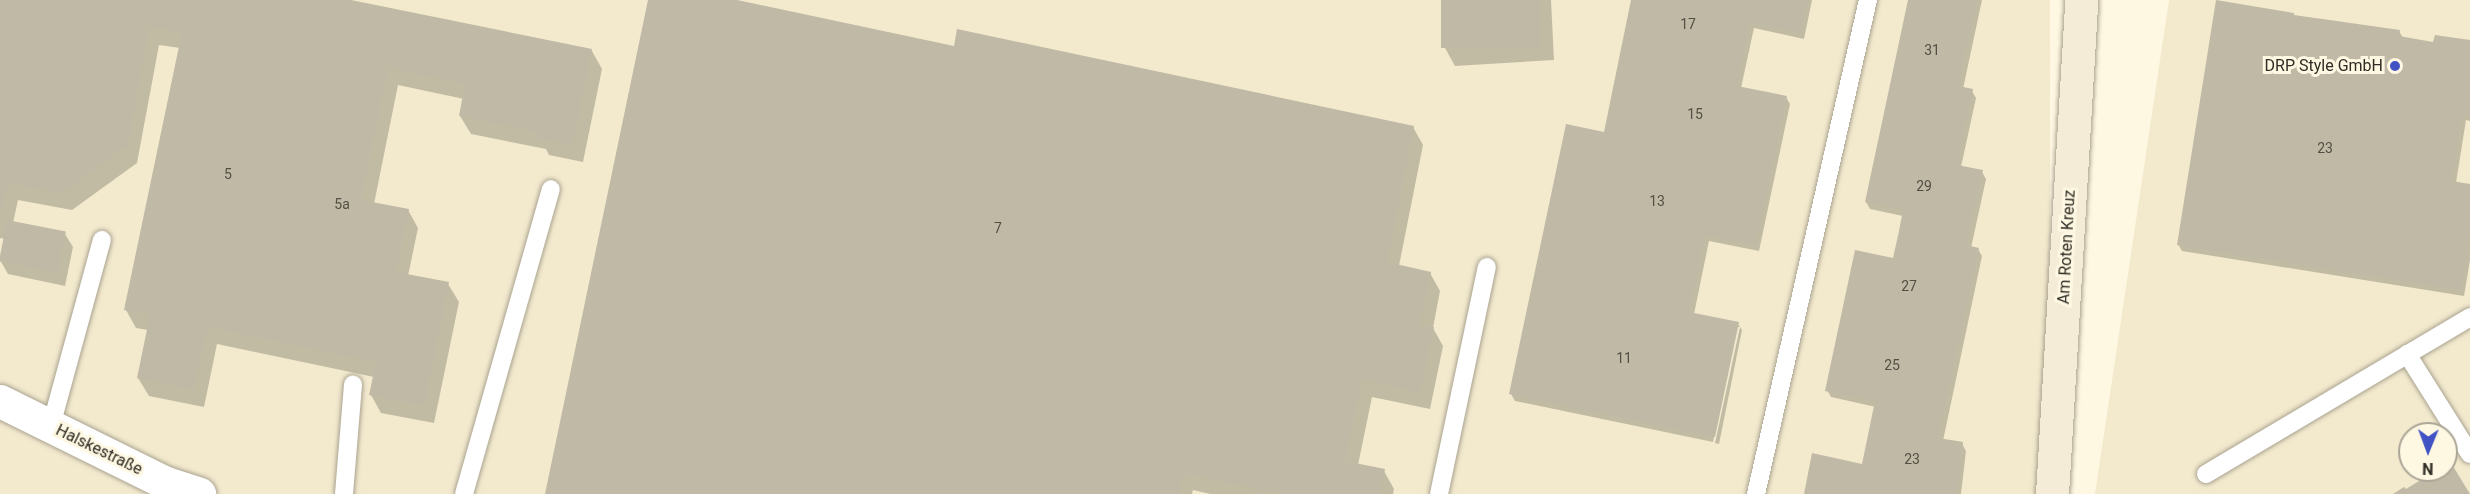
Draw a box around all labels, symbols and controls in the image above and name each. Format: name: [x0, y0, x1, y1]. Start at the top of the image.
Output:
house number: 17: [1680, 16, 1696, 32]
house number: 31: [1924, 42, 1940, 58]
place label: DRP Style GmbH: [2265, 56, 2383, 76]
marker: DRP Style GmbH: [2388, 59, 2402, 73]
house number: 15: [1687, 106, 1703, 122]
house number: 23: [2317, 140, 2333, 156]
house number: 5: [224, 166, 232, 182]
house number: 29: [1916, 178, 1932, 194]
street label: Am Roten Kreuz: [2054, 189, 2080, 305]
house number: 13: [1649, 193, 1665, 209]
house number: 5a: [334, 196, 350, 212]
house number: 7: [994, 220, 1002, 236]
house number: 27: [1901, 278, 1917, 294]
house number: 11: [1616, 350, 1632, 366]
house number: 25: [1884, 357, 1900, 373]
street label: Halskestraße: [53, 421, 145, 479]
north arrow: [2398, 422, 2458, 482]
house number: 23: [1904, 451, 1920, 467]
text: N: [2422, 459, 2434, 478]

